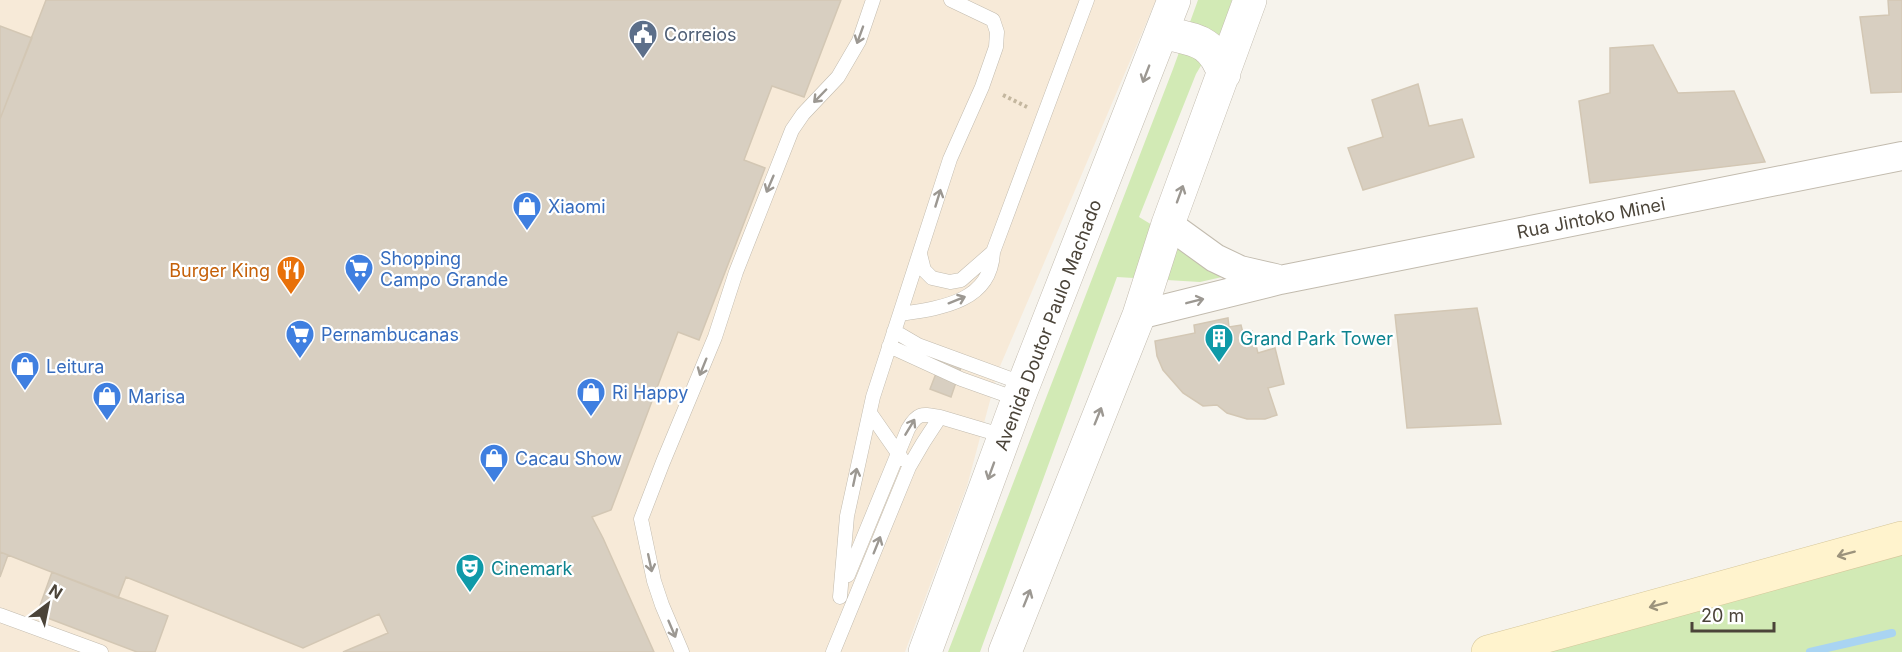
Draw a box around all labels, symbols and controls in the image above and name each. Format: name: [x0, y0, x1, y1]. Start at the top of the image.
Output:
public building icon: Correios: [627, 18, 659, 60]
place label: Correios: [664, 24, 737, 45]
one-way arrow: [854, 25, 865, 44]
one-way arrow: [1139, 65, 1150, 83]
one-way arrow: [812, 89, 827, 104]
one-way arrow: [764, 174, 775, 193]
one-way arrow: [1175, 185, 1186, 204]
one-way arrow: [933, 189, 944, 208]
shop icon: Xiaomi: [511, 190, 543, 232]
street label: Rua Jintoko Minei: [1515, 193, 1667, 243]
place label: Xiaomi: [548, 196, 606, 217]
street label: Avenida Doutor Paulo Machado: [990, 197, 1106, 453]
place label: Shopping Campo Grande: [380, 248, 508, 290]
supermarket icon: Shopping Campo Grande: [343, 252, 375, 294]
restaurant icon: Burger King: [275, 254, 307, 296]
place label: Burger King: [169, 260, 270, 281]
one-way arrow: [947, 294, 965, 305]
one-way arrow: [1186, 294, 1205, 306]
supermarket icon: Pernambucanas: [284, 318, 316, 360]
building icon: Grand Park Tower: [1203, 322, 1235, 364]
place label: Pernambucanas: [321, 324, 459, 345]
place label: Grand Park Tower: [1240, 328, 1393, 349]
shop icon: Leitura: [9, 350, 41, 392]
place label: Leitura: [46, 356, 104, 377]
one-way arrow: [697, 358, 708, 376]
shop icon: Ri Happy: [575, 376, 607, 418]
shop icon: Marisa: [91, 380, 123, 422]
place label: Ri Happy: [612, 382, 688, 403]
place label: Marisa: [128, 386, 185, 407]
one-way arrow: [1094, 408, 1105, 426]
one-way arrow: [904, 418, 916, 435]
shop icon: Cacau Show: [478, 442, 510, 484]
place label: Cacau Show: [515, 448, 622, 469]
one-way arrow: [985, 461, 996, 480]
one-way arrow: [850, 467, 861, 487]
one-way arrow: [872, 537, 883, 555]
one-way arrow: [1836, 548, 1855, 560]
theatre icon: Cinemark: [454, 552, 486, 594]
one-way arrow: [645, 553, 657, 572]
place label: Cinemark: [491, 558, 573, 579]
north arrow: [18, 574, 78, 634]
text: N: [45, 580, 66, 603]
one-way arrow: [1022, 589, 1033, 607]
scale bar: [1692, 595, 1774, 633]
one-way arrow: [1648, 600, 1667, 612]
text: 20 m: [1701, 605, 1744, 626]
one-way arrow: [667, 619, 678, 637]

